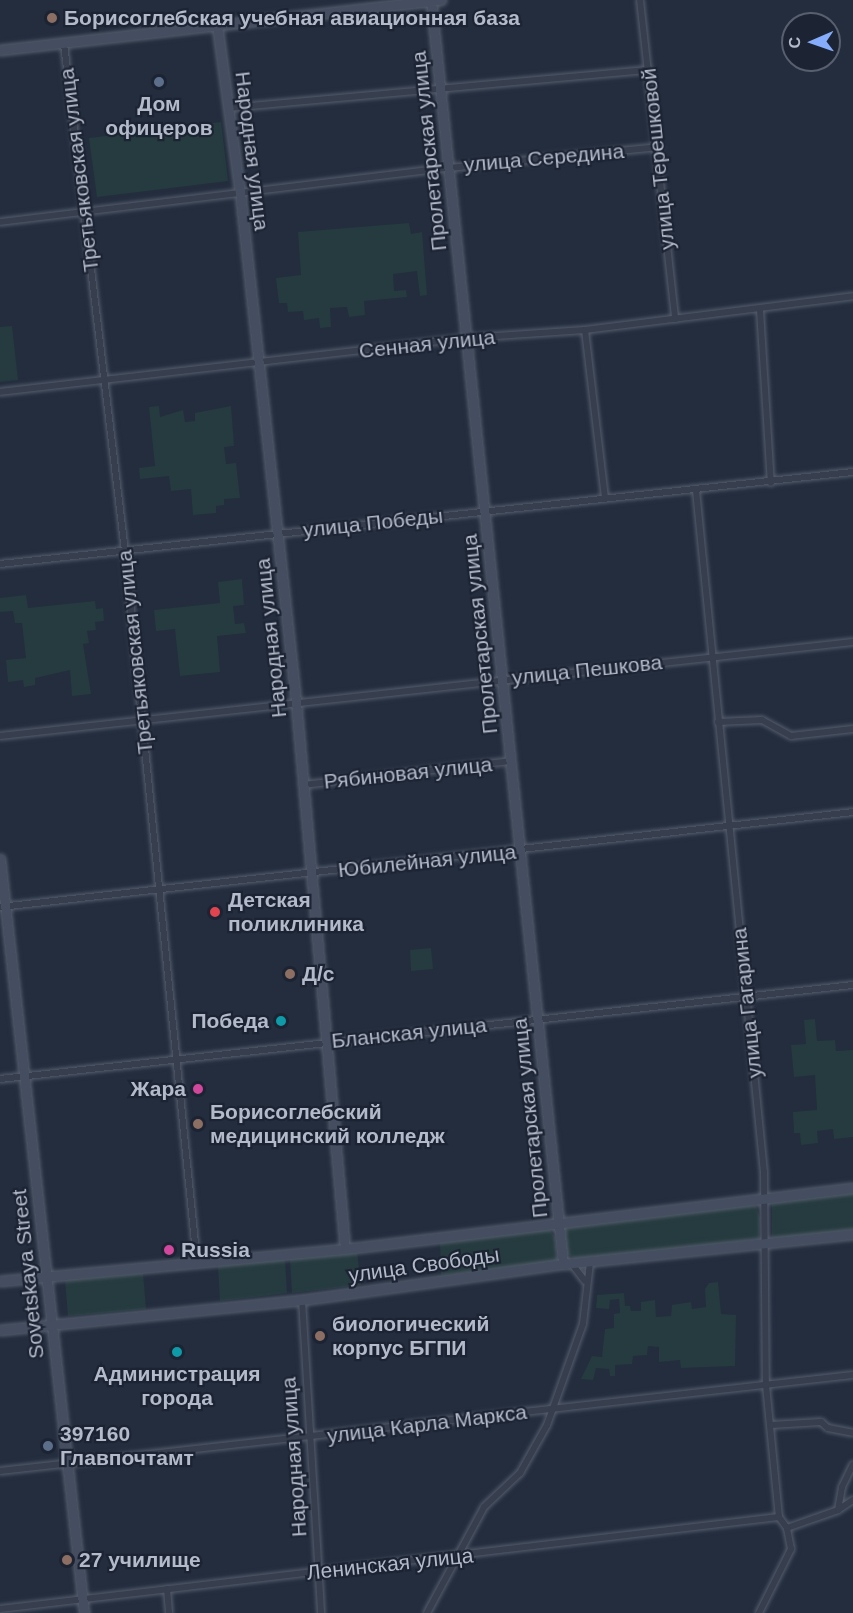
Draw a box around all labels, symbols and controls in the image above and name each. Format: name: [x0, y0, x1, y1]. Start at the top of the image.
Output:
place label: Борисоглебская учебная авиационная база: [64, 5, 520, 31]
marker: Борисоглебская учебная авиационная база: [45, 11, 59, 25]
north arrow: [781, 12, 841, 72]
text: С: [786, 37, 803, 49]
street label: Пролетарская улица: [406, 50, 452, 252]
street label: Третьяковская улица: [54, 67, 104, 273]
street label: улица Терешковой: [636, 67, 680, 251]
street label: Народная улица: [230, 70, 274, 232]
marker: Дом офицеров: [152, 75, 166, 89]
place label: Дом офицеров: [105, 91, 213, 141]
street label: улица Середина: [463, 138, 625, 178]
street label: Сенная улица: [358, 324, 496, 364]
street label: улица Победы: [302, 503, 444, 543]
street label: Пролетарская улица: [457, 533, 503, 735]
street label: Третьяковская улица: [112, 549, 158, 755]
street label: Народная улица: [250, 557, 292, 719]
street label: улица Пешкова: [511, 650, 663, 690]
street label: Рябиновая улица: [323, 752, 493, 794]
street label: Юбилейная улица: [337, 839, 517, 883]
place label: Детская поликлиника: [228, 887, 364, 937]
marker: Детская поликлиника: [206, 903, 224, 921]
street label: улица Гагарина: [727, 927, 767, 1079]
place label: Д/с: [302, 961, 334, 987]
marker: Д/с: [283, 967, 297, 981]
place label: Победа: [191, 1008, 269, 1034]
street label: Бланская улица: [330, 1012, 488, 1054]
marker: Победа: [274, 1014, 288, 1028]
street label: Пролетарская улица: [507, 1017, 553, 1219]
place label: Жара: [131, 1076, 186, 1102]
marker: Жара: [191, 1082, 205, 1096]
place label: Борисоглебский медицинский колледж: [210, 1099, 445, 1149]
marker: Борисоглебский медицинский колледж: [191, 1117, 205, 1131]
street label: Sovetskaya Street: [7, 1188, 49, 1360]
place label: Russia: [181, 1237, 250, 1263]
street label: улица Свободы: [347, 1242, 501, 1288]
marker: Russia: [162, 1243, 176, 1257]
place label: биологический корпус БГПИ: [332, 1311, 489, 1361]
marker: биологический корпус БГПИ: [313, 1329, 327, 1343]
marker: Администрация города: [170, 1345, 184, 1359]
place label: Администрация города: [93, 1361, 261, 1411]
street label: Народная улица: [276, 1376, 312, 1538]
street label: улица Карла Маркса: [326, 1399, 528, 1449]
place label: 397160 Главпочтамт: [60, 1421, 194, 1471]
marker: 397160 Главпочтамт: [41, 1439, 55, 1453]
street label: Ленинская улица: [306, 1543, 474, 1585]
place label: 27 училище: [79, 1547, 201, 1573]
marker: 27 училище: [60, 1553, 74, 1567]

